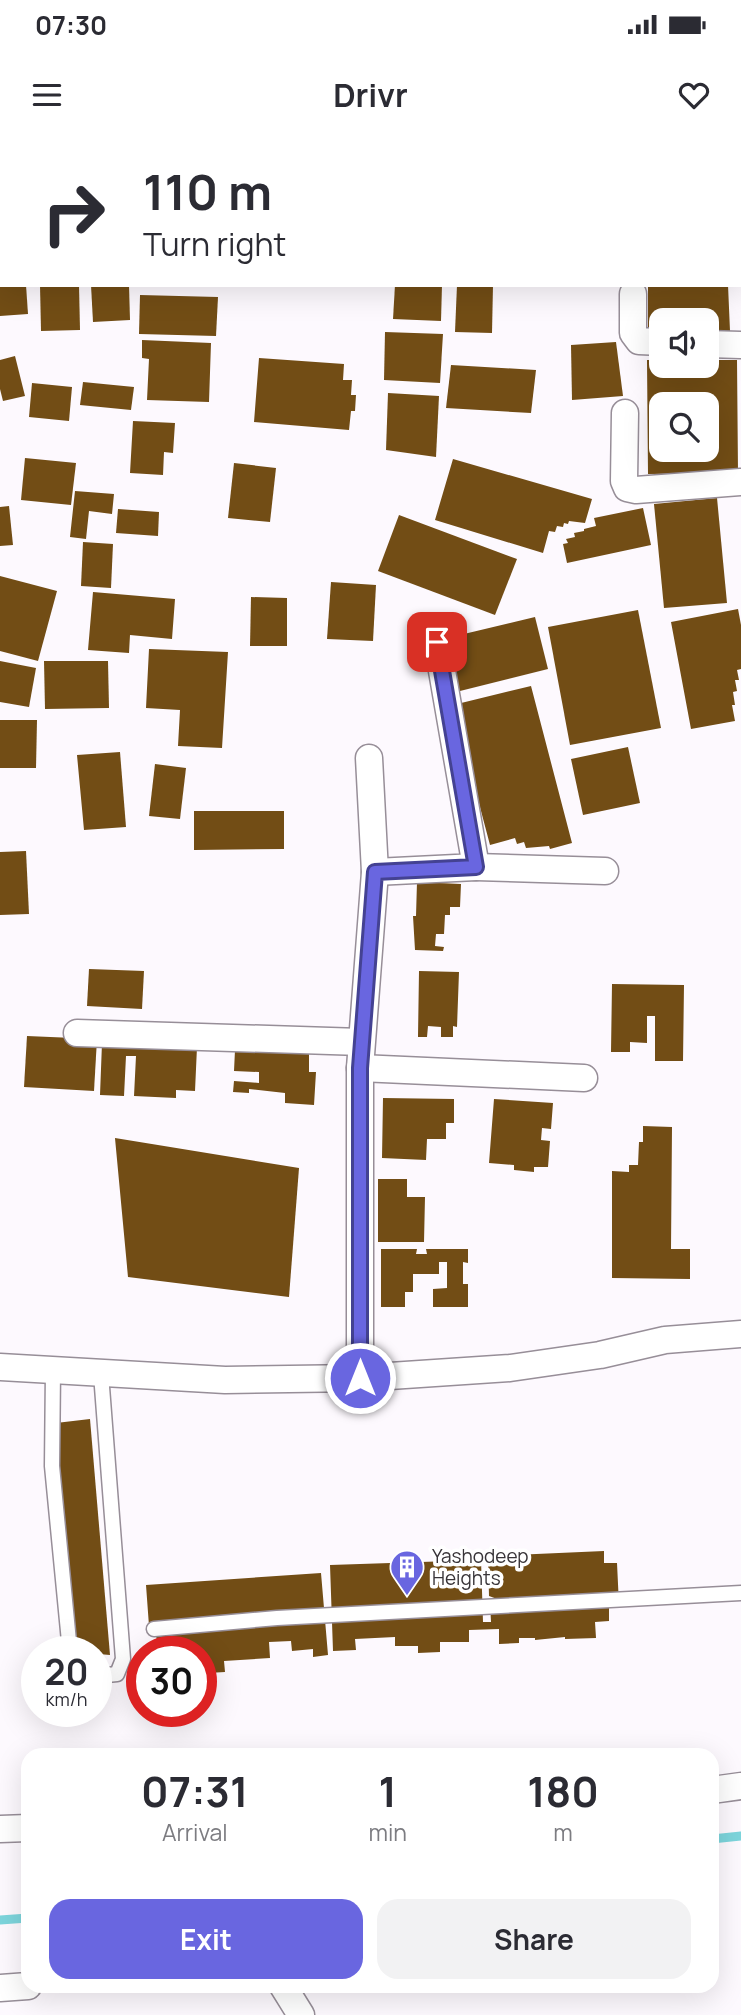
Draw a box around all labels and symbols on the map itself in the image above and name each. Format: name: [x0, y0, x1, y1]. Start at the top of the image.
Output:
pin: [407, 612, 467, 672]
position arrow: [323, 1341, 397, 1415]
place label: Yashodeep Heights: [432, 1543, 529, 1591]
building icon: Yashodeep Heights: [388, 1548, 426, 1597]
speed limit sign: 30: [126, 1636, 217, 1727]

